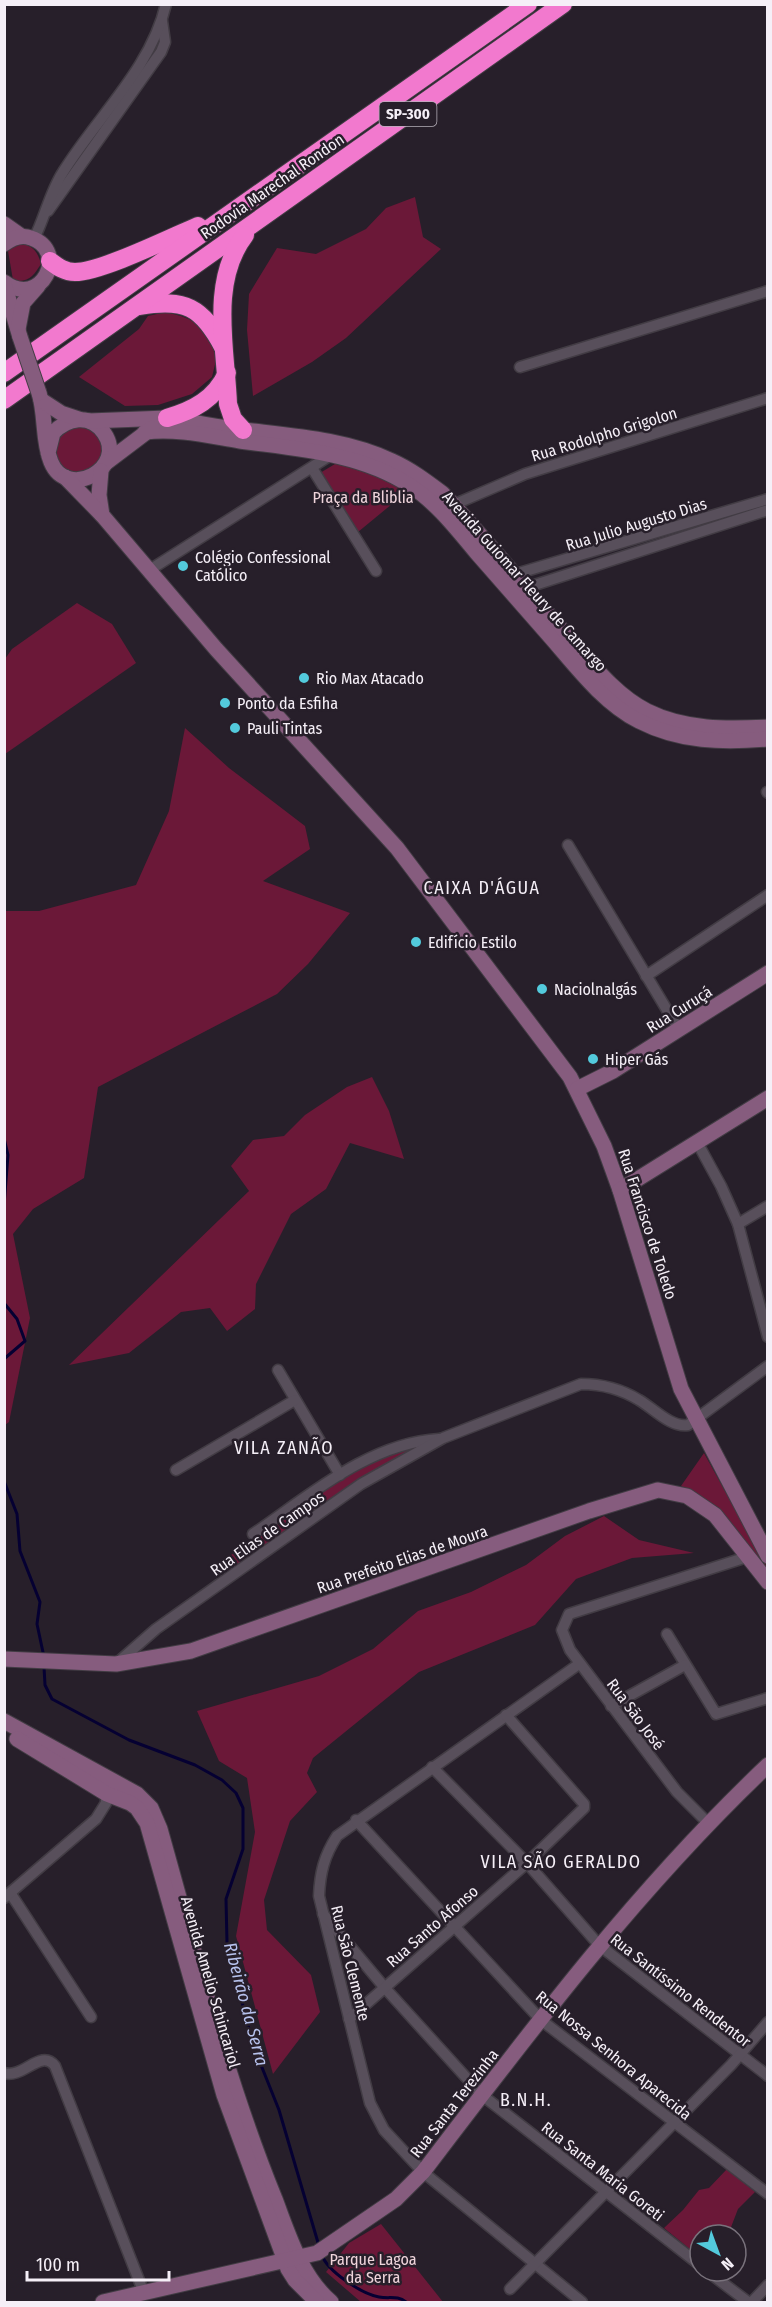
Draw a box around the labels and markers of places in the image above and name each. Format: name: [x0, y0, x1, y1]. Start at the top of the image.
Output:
place label: Colégio Confessional Católico: [195, 548, 331, 585]
marker: Colégio Confessional Católico: [176, 559, 190, 573]
place label: Rio Max Atacado: [316, 669, 424, 688]
marker: Rio Max Atacado: [297, 671, 311, 685]
place label: Ponto da Esfiha: [237, 694, 338, 713]
marker: Ponto da Esfiha: [218, 696, 232, 710]
place label: Pauli Tintas: [247, 719, 322, 738]
marker: Pauli Tintas: [228, 721, 242, 735]
place label: Edifício Estilo: [428, 933, 517, 952]
marker: Edifício Estilo: [409, 935, 423, 949]
place label: Naciolnalgás: [554, 980, 637, 999]
marker: Naciolnalgás: [535, 982, 549, 996]
place label: Hiper Gás: [605, 1050, 668, 1069]
marker: Hiper Gás: [586, 1052, 600, 1066]

